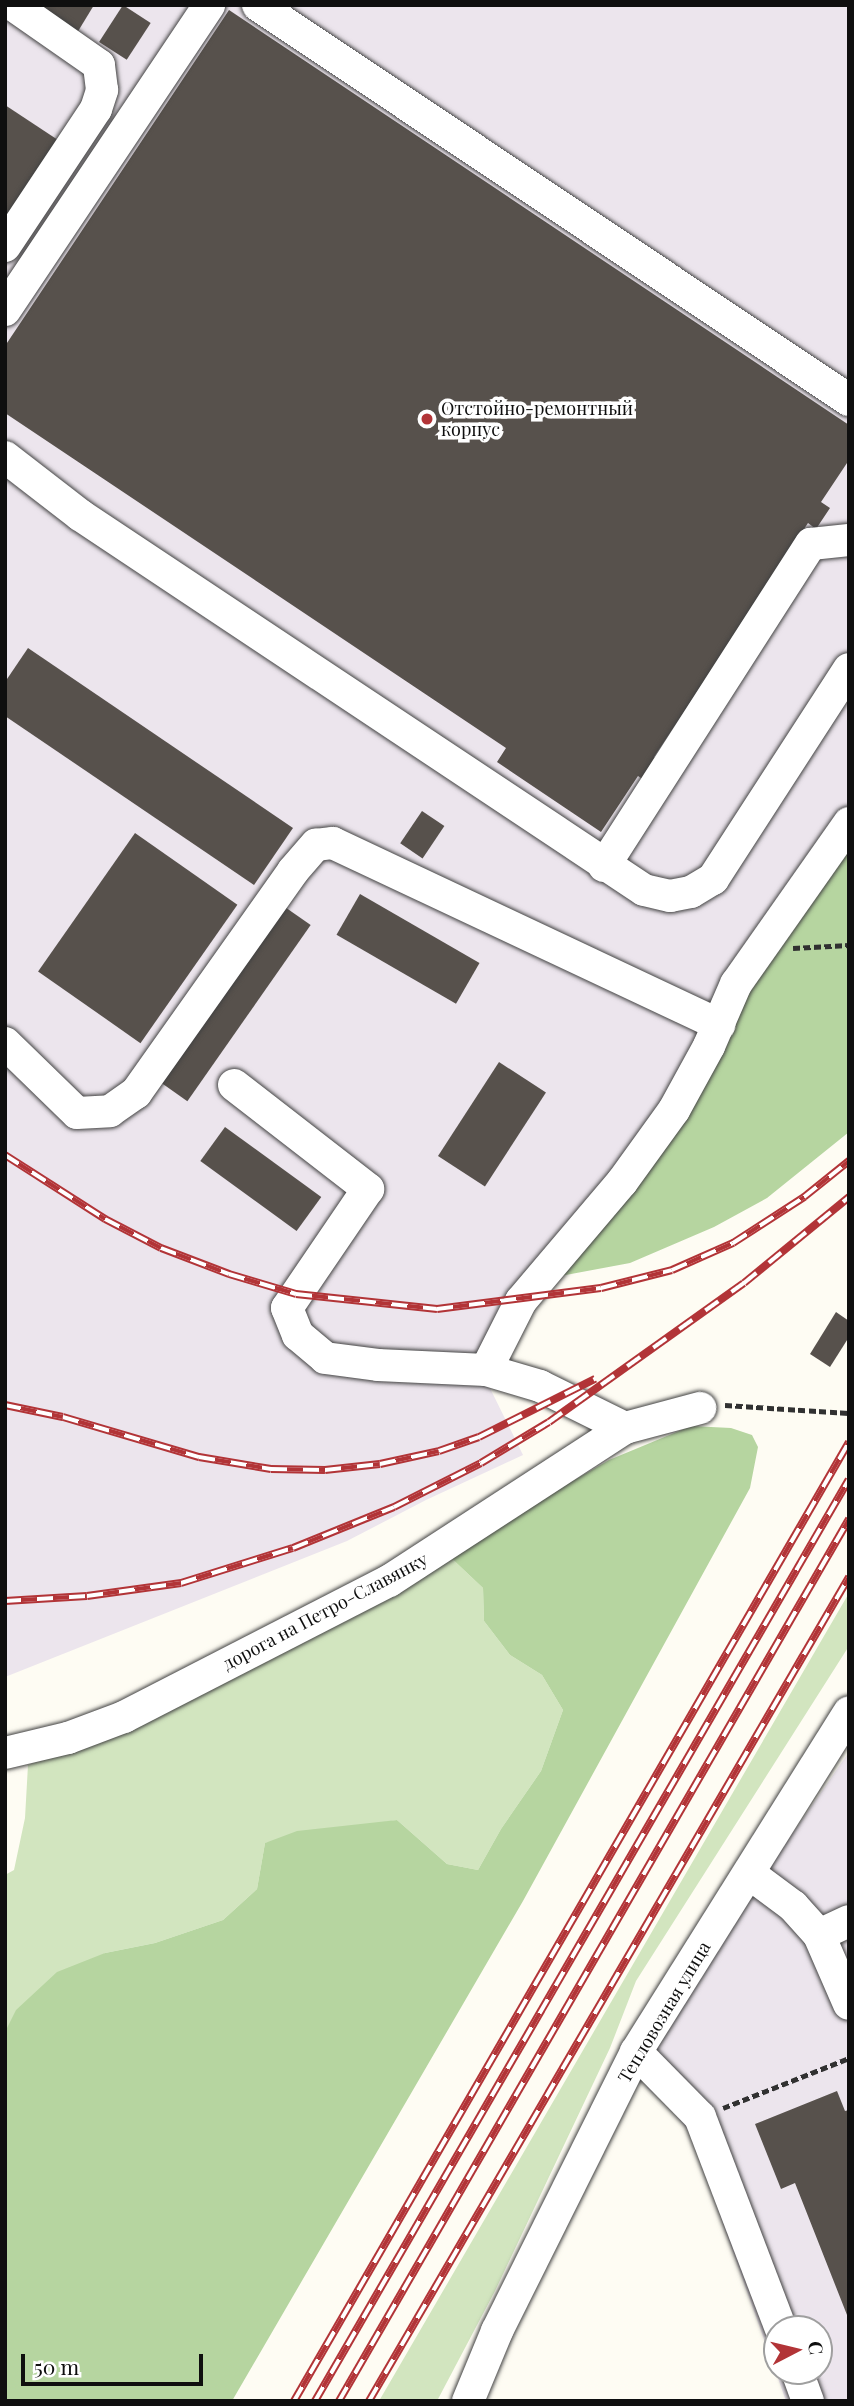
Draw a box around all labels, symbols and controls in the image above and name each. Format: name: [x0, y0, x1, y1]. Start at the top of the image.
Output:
place label: Отстойно-ремонтный корпус: [441, 398, 633, 440]
marker: Отстойно-ремонтный корпус: [419, 411, 435, 427]
street label: дорога на Петро-Славянку: [219, 1548, 431, 1674]
street label: Тепловозная улица: [613, 1937, 715, 2087]
north arrow: [763, 2315, 833, 2385]
text: С: [803, 2339, 831, 2356]
scale bar: [24, 2340, 206, 2384]
text: 50 m: [34, 2352, 79, 2380]

